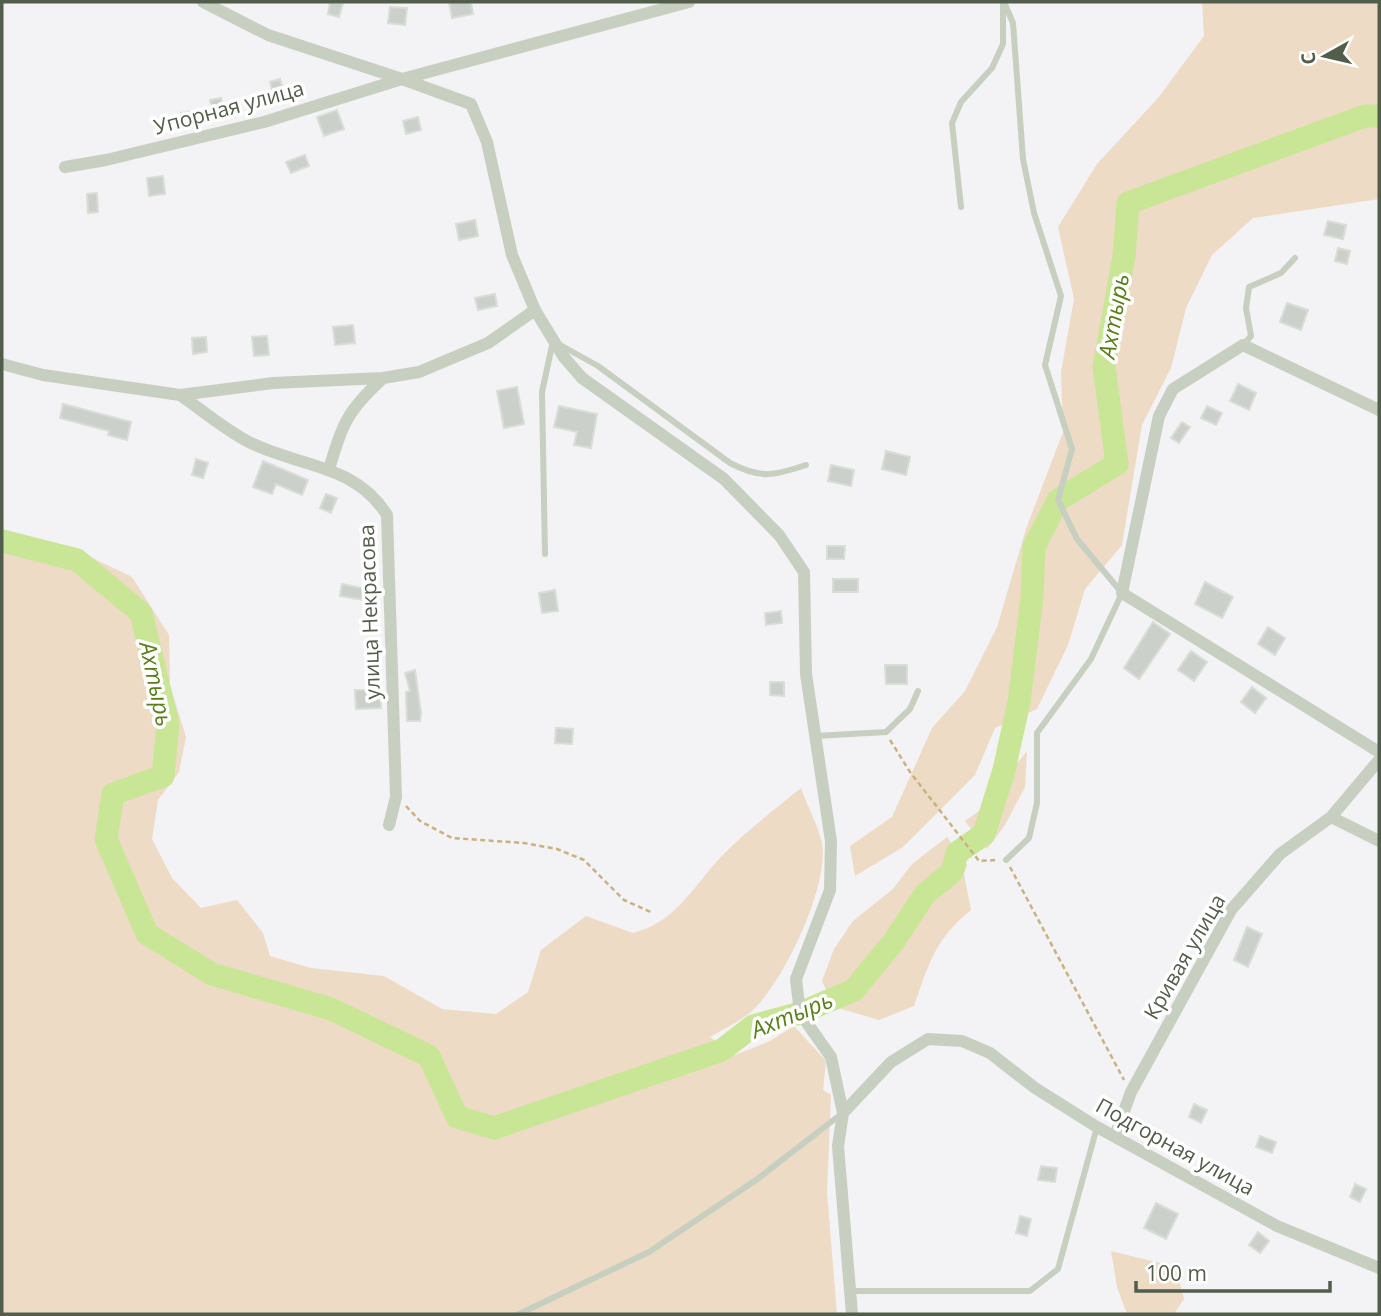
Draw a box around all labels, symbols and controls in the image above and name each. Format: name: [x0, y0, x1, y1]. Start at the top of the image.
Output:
north arrow: [1290, 21, 1360, 91]
text: С: [1294, 51, 1322, 66]
street label: Упорная улица: [151, 74, 307, 141]
water label: Ахтырь: [1089, 271, 1136, 363]
street label: улица Некрасова: [352, 524, 386, 700]
water label: Ахтырь: [132, 637, 182, 729]
street label: Кривая улица: [1137, 889, 1231, 1024]
water label: Ахтырь: [744, 983, 837, 1046]
street label: Подгорная улица: [1091, 1091, 1260, 1201]
scale bar: [1136, 1250, 1330, 1294]
text: 100 m: [1146, 1259, 1207, 1287]

